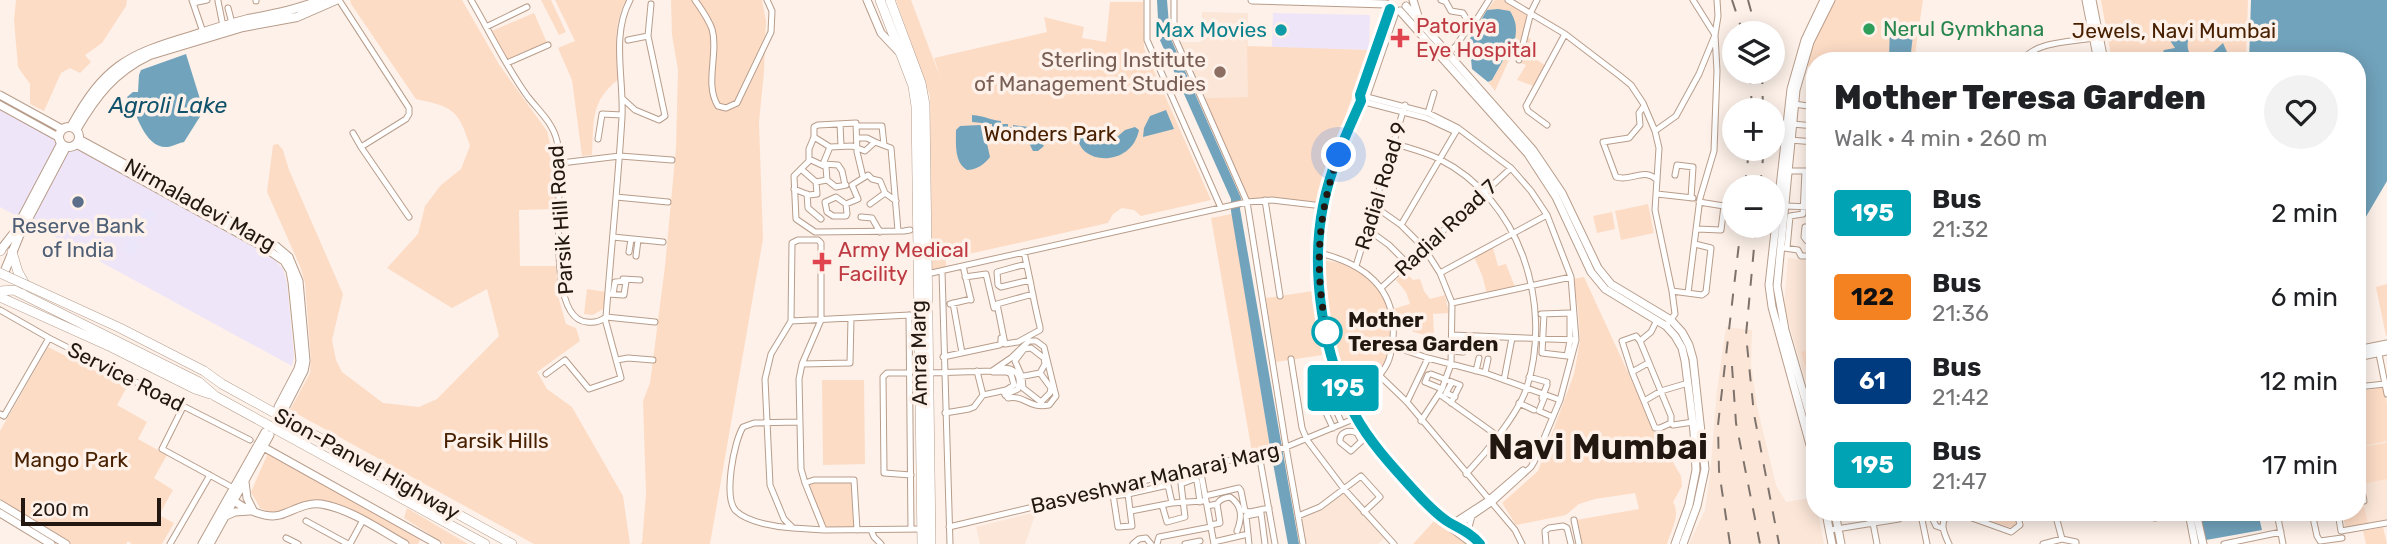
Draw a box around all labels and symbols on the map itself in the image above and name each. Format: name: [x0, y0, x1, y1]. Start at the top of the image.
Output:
place label: Patoriya Eye Hospital: [1416, 13, 1537, 62]
place label: Nerul Gymkhana: [1883, 16, 2044, 41]
place label: Max Movies: [1155, 17, 1267, 42]
park label: Jewels, Navi Mumbai: [2072, 18, 2276, 43]
marker: Nerul Gymkhana: [1861, 21, 1877, 37]
marker: Max Movies: [1273, 22, 1289, 38]
marker: Patoriya Eye Hospital: [1390, 28, 1410, 48]
place label: Sterling Institute of Management Studies: [974, 47, 1206, 96]
marker: Sterling Institute of Management Studies: [1212, 64, 1228, 80]
water label: Agroli Lake: [108, 91, 227, 119]
street label: Radial Road 9: [1349, 119, 1412, 253]
park label: Wonders Park: [984, 121, 1117, 146]
your location: [1321, 137, 1356, 172]
street label: Parsik Hill Road: [543, 145, 578, 296]
street label: Nirmaladevi Marg: [120, 153, 280, 256]
street label: Radial Road 7: [1389, 174, 1502, 281]
marker: Reserve Bank of India: [70, 194, 86, 210]
place label: Reserve Bank of India: [11, 213, 145, 262]
place label: Army Medical Facility: [838, 237, 969, 286]
marker: Army Medical Facility: [812, 252, 832, 272]
street label: Amra Marg: [905, 300, 932, 406]
place label: Mother Teresa Garden: [1348, 307, 1498, 356]
marker: Mother Teresa Garden: [1312, 317, 1342, 347]
street label: Service Road: [64, 336, 189, 417]
line badge: 195: [1303, 365, 1383, 411]
street label: Sion-Panvel Highway: [270, 402, 465, 525]
district label: Navi Mumbai: [1488, 426, 1708, 468]
park label: Parsik Hills: [443, 428, 549, 453]
street label: Basveshwar Maharaj Marg: [1028, 437, 1282, 518]
park label: Mango Park: [14, 447, 128, 472]
scale bar: [21, 495, 161, 527]

